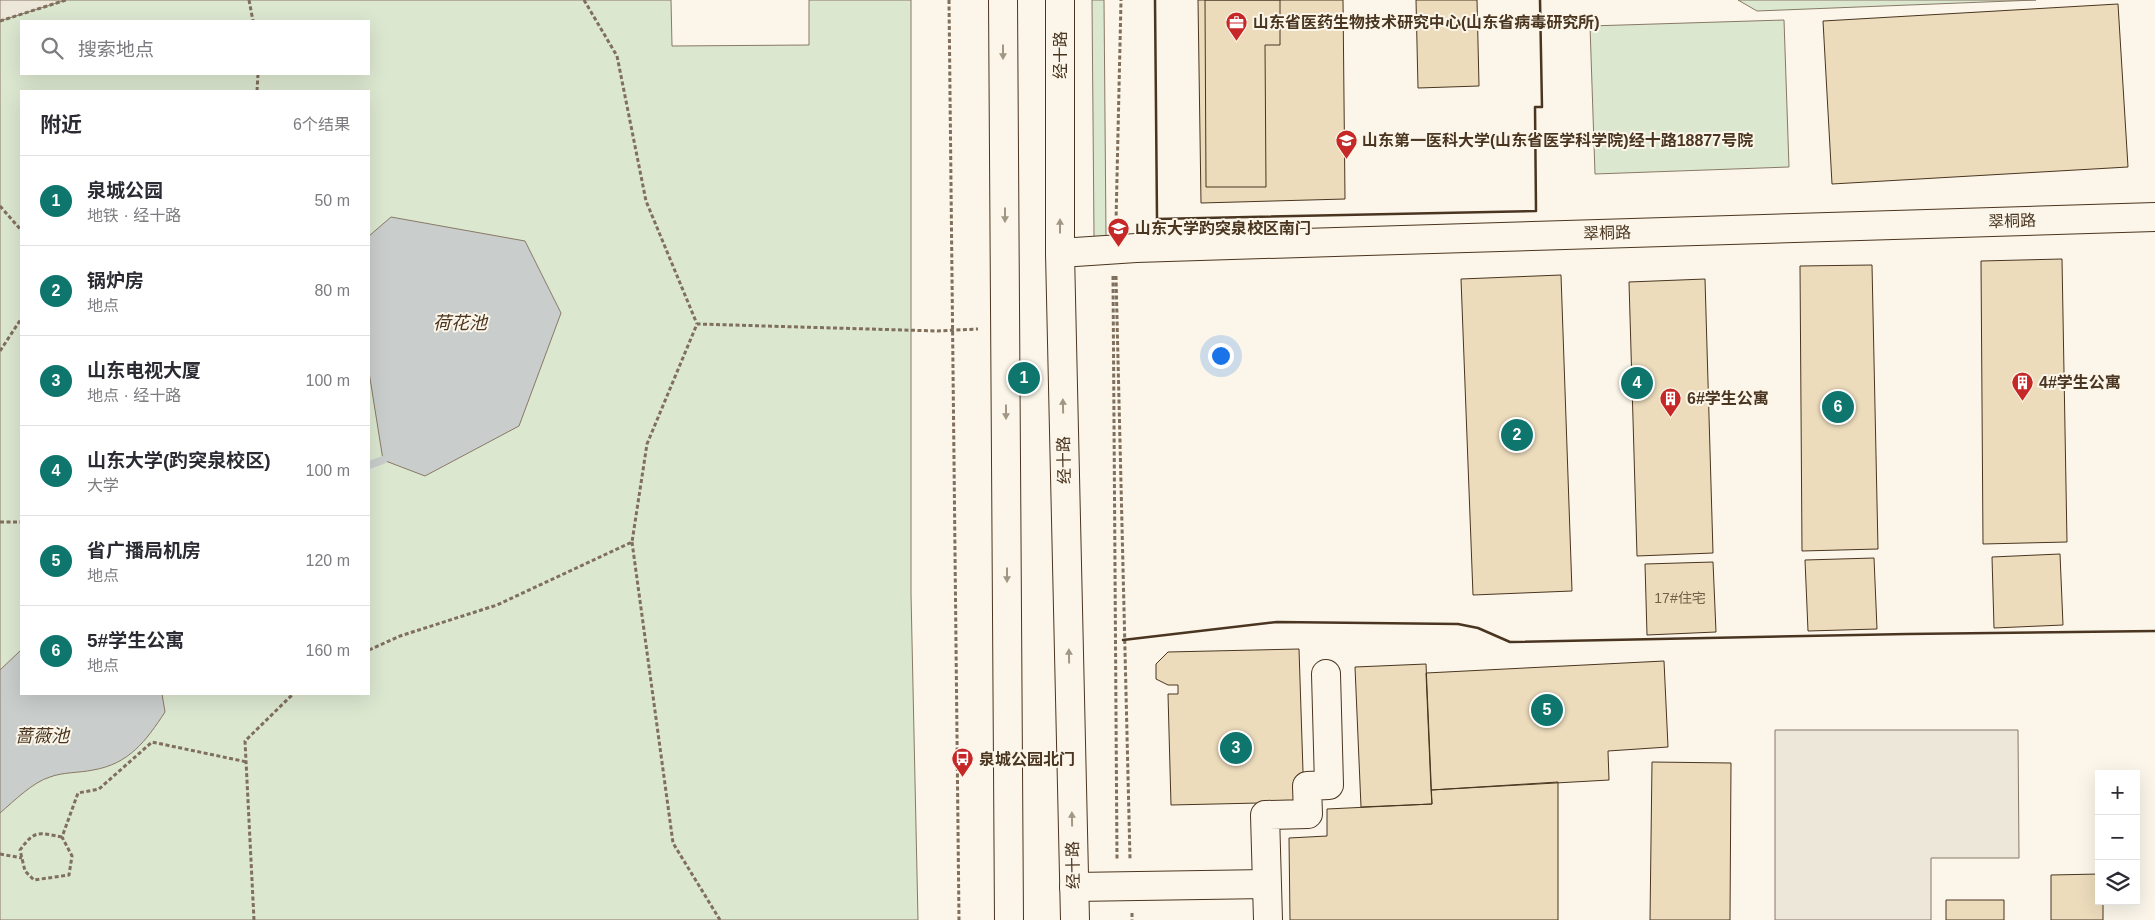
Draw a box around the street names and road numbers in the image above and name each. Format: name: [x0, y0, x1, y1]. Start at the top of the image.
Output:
street label: 经十路: [1052, 31, 1069, 79]
street label: 翠桐路: [1988, 212, 2036, 230]
street label: 翠桐路: [1583, 224, 1631, 242]
street label: 经十路: [1055, 436, 1073, 484]
street label: 经十路: [1064, 841, 1082, 889]

